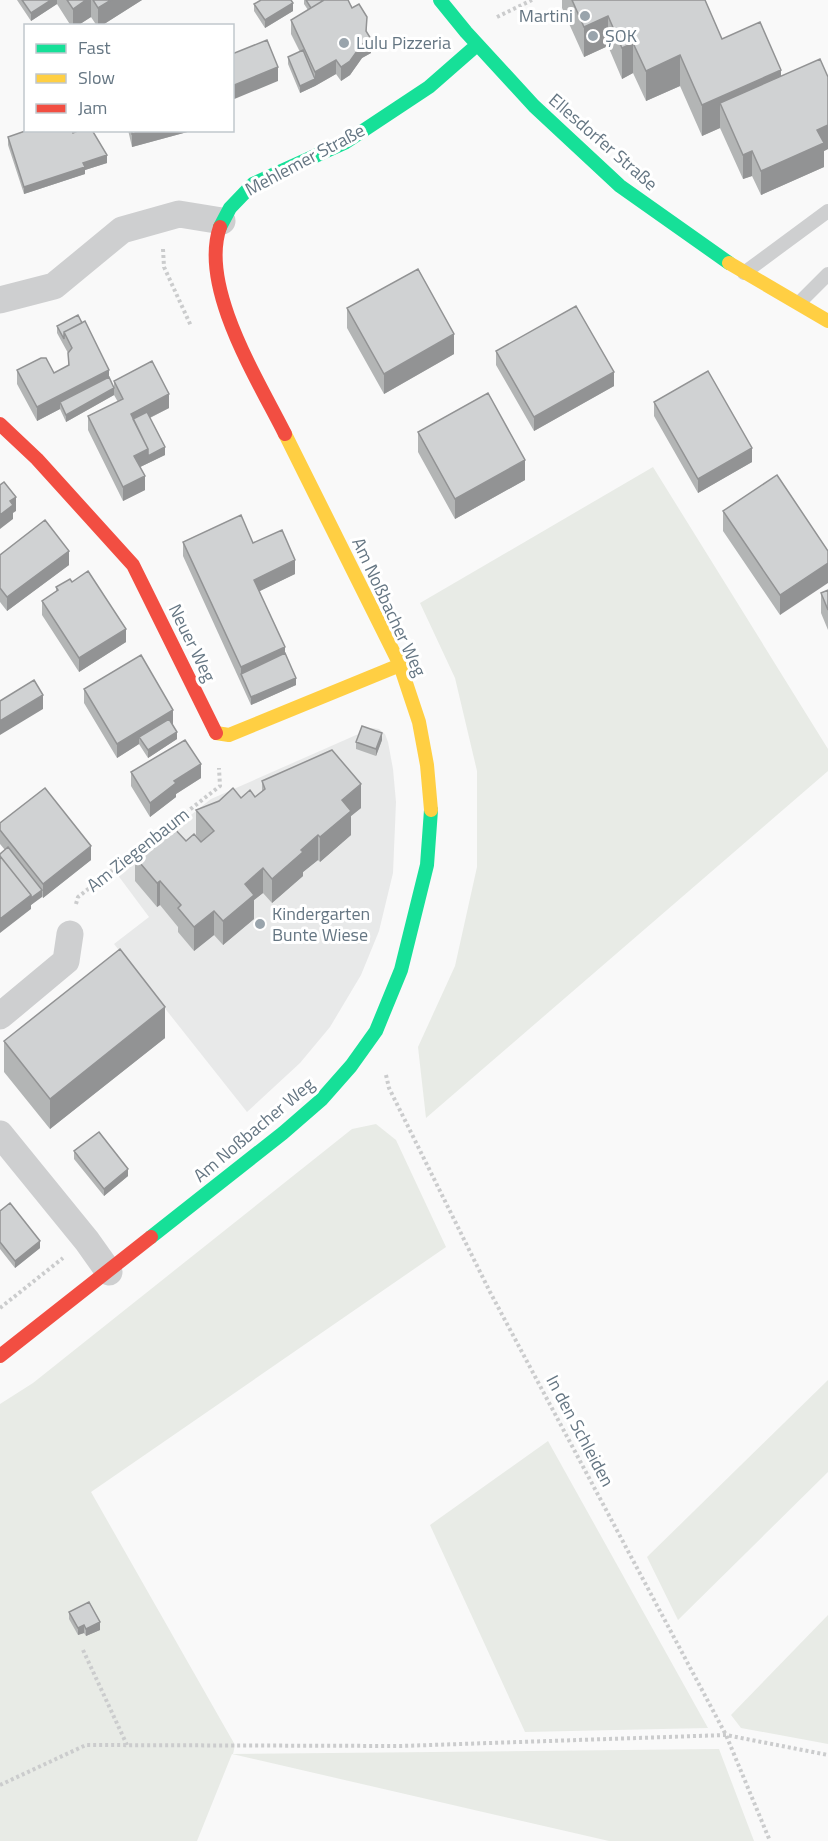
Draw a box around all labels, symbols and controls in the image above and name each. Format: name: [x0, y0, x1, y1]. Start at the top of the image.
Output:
place label: Martini: [519, 2, 573, 29]
marker: Martini: [578, 9, 592, 23]
place label: ŞOK: [605, 22, 637, 49]
legend: [24, 24, 234, 132]
place label: Lulu Pizzeria: [356, 29, 451, 56]
marker: ŞOK: [586, 29, 600, 43]
text: Fast: [78, 34, 111, 61]
marker: Lulu Pizzeria: [337, 36, 351, 50]
text: Slow: [78, 64, 115, 91]
street label: Ellesdorfer Straße: [543, 87, 664, 197]
text: Jam: [78, 94, 107, 121]
street label: Mehlemer Straße: [240, 117, 369, 202]
street label: Am Noßbacher Weg: [345, 533, 434, 681]
street label: Neuer Weg: [162, 599, 223, 686]
street label: Am Ziegenbaum: [81, 801, 195, 898]
place label: Kindergarten Bunte Wiese: [272, 900, 370, 948]
marker: Kindergarten Bunte Wiese: [253, 917, 267, 931]
street label: Am Noßbacher Weg: [187, 1071, 320, 1188]
street label: In den Schleiden: [540, 1370, 621, 1491]

